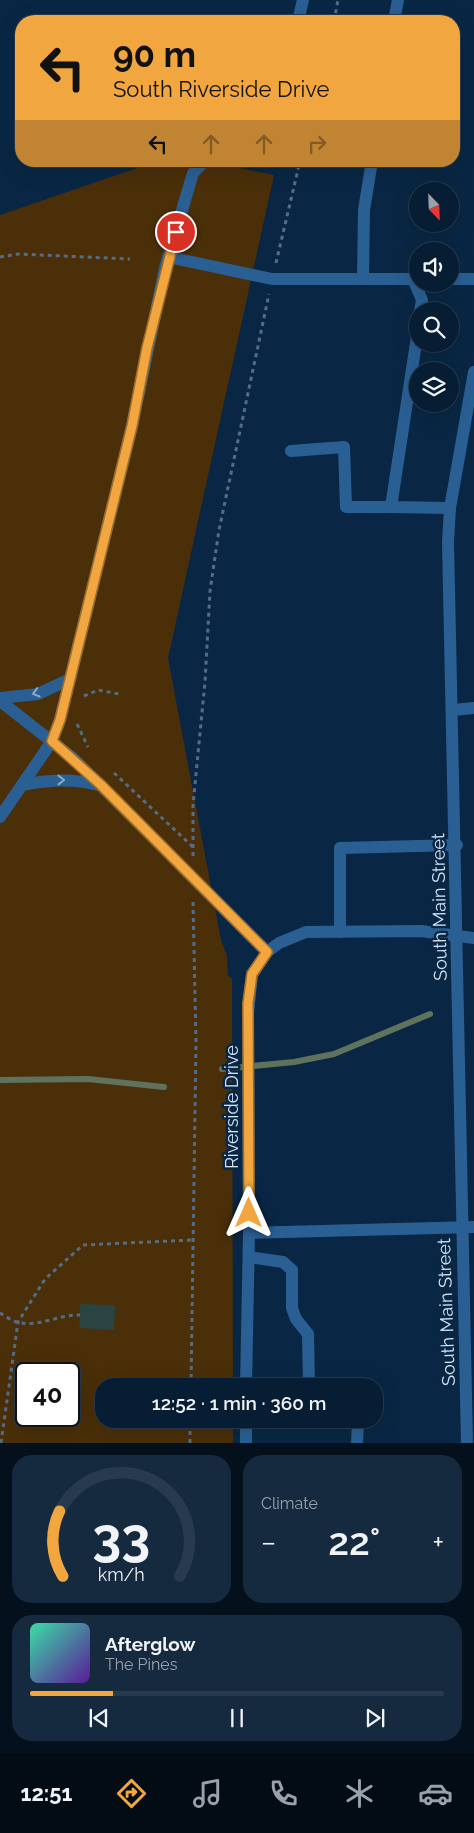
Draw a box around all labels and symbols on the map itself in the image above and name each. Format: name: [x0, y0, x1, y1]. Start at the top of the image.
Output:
north arrow: [409, 182, 459, 232]
pin: [155, 211, 197, 253]
one-way arrow: [33, 688, 41, 698]
one-way arrow: [58, 775, 65, 785]
street label: South Main Street: [427, 833, 451, 981]
street label: Riverside Drive: [221, 1045, 242, 1169]
position arrow: [222, 1186, 274, 1238]
street label: South Main Street: [433, 1238, 459, 1386]
speed limit sign: 40: [15, 1362, 80, 1427]

